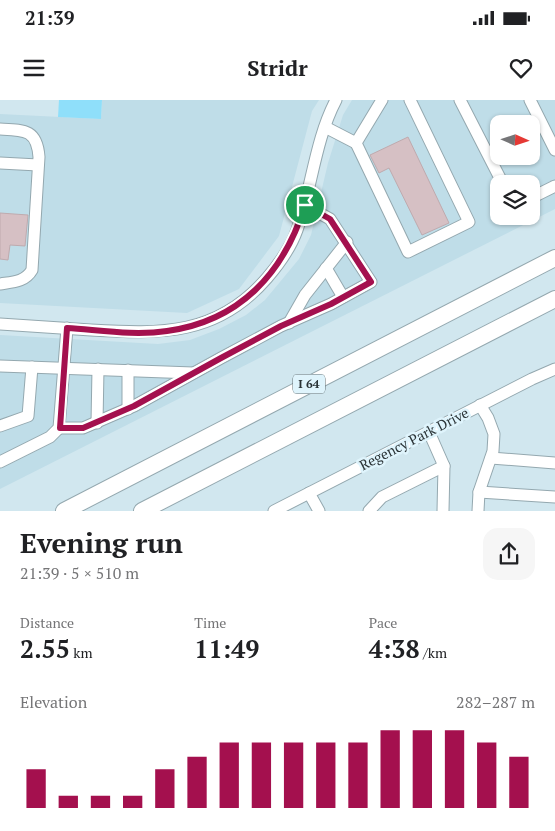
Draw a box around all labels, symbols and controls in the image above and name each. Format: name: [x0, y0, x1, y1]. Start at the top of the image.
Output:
text: 21:39: [25, 5, 74, 30]
text: Stridr: [247, 53, 308, 82]
icon: menu: [20, 54, 48, 82]
icon: heart: [507, 54, 535, 82]
north arrow: [490, 115, 540, 165]
map controls: [490, 115, 540, 225]
button: layers: [490, 175, 540, 225]
pin: [284, 184, 326, 226]
icon: arrive: [291, 191, 319, 219]
road number: I 64: [293, 374, 325, 394]
street label: Regency Park Drive: [356, 403, 472, 474]
text: Evening run: [20, 524, 183, 561]
button: share: [483, 528, 535, 580]
text: 21:39 · 5 × 510 m: [20, 562, 139, 584]
text: Distance: [20, 613, 74, 632]
text: Time: [194, 613, 226, 632]
text: Pace: [369, 613, 397, 632]
text: 2.55: [20, 632, 70, 665]
text: 11:49: [194, 632, 259, 665]
text: 4:38: [369, 632, 420, 665]
text: km: [70, 643, 93, 662]
text: /km: [420, 643, 447, 662]
text: Elevation: [20, 691, 87, 713]
text: 282–287 m: [456, 691, 535, 713]

